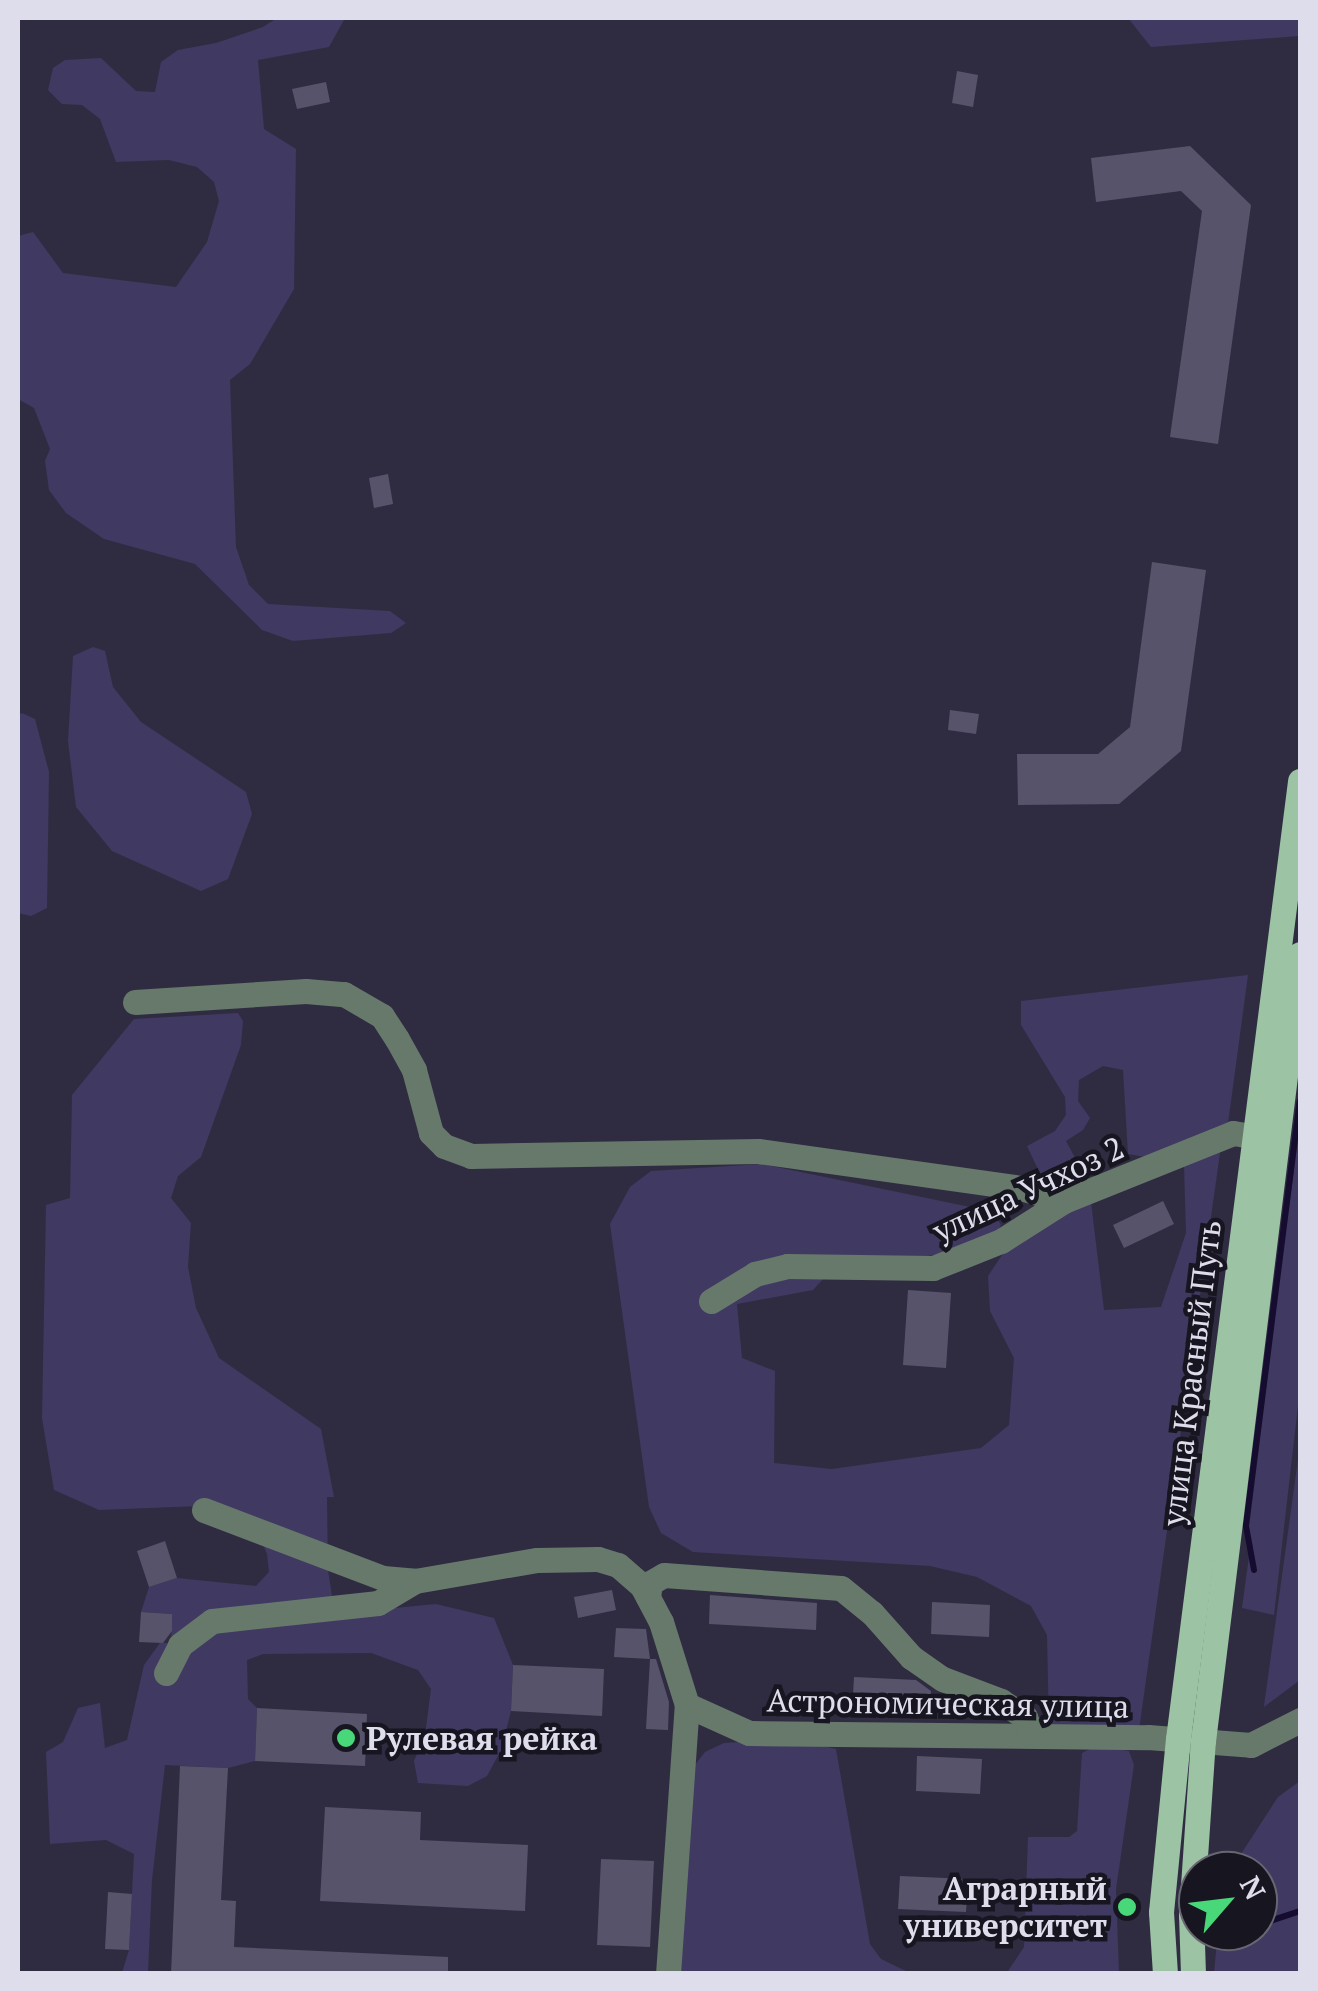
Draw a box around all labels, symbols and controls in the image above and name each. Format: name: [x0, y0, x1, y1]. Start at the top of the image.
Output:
street label: улица Учхоз 2: [926, 1128, 1130, 1250]
street label: улица Красный Путь: [1153, 1218, 1229, 1528]
street label: Астрономическая улица: [766, 1681, 1130, 1725]
place label: Рулевая рейка: [366, 1719, 598, 1757]
marker: Рулевая рейка: [335, 1727, 357, 1749]
north arrow: [1178, 1851, 1278, 1951]
place label: Аграрный университет: [904, 1870, 1107, 1945]
text: N: [1232, 1870, 1274, 1906]
marker: Аграрный университет: [1116, 1896, 1138, 1918]

